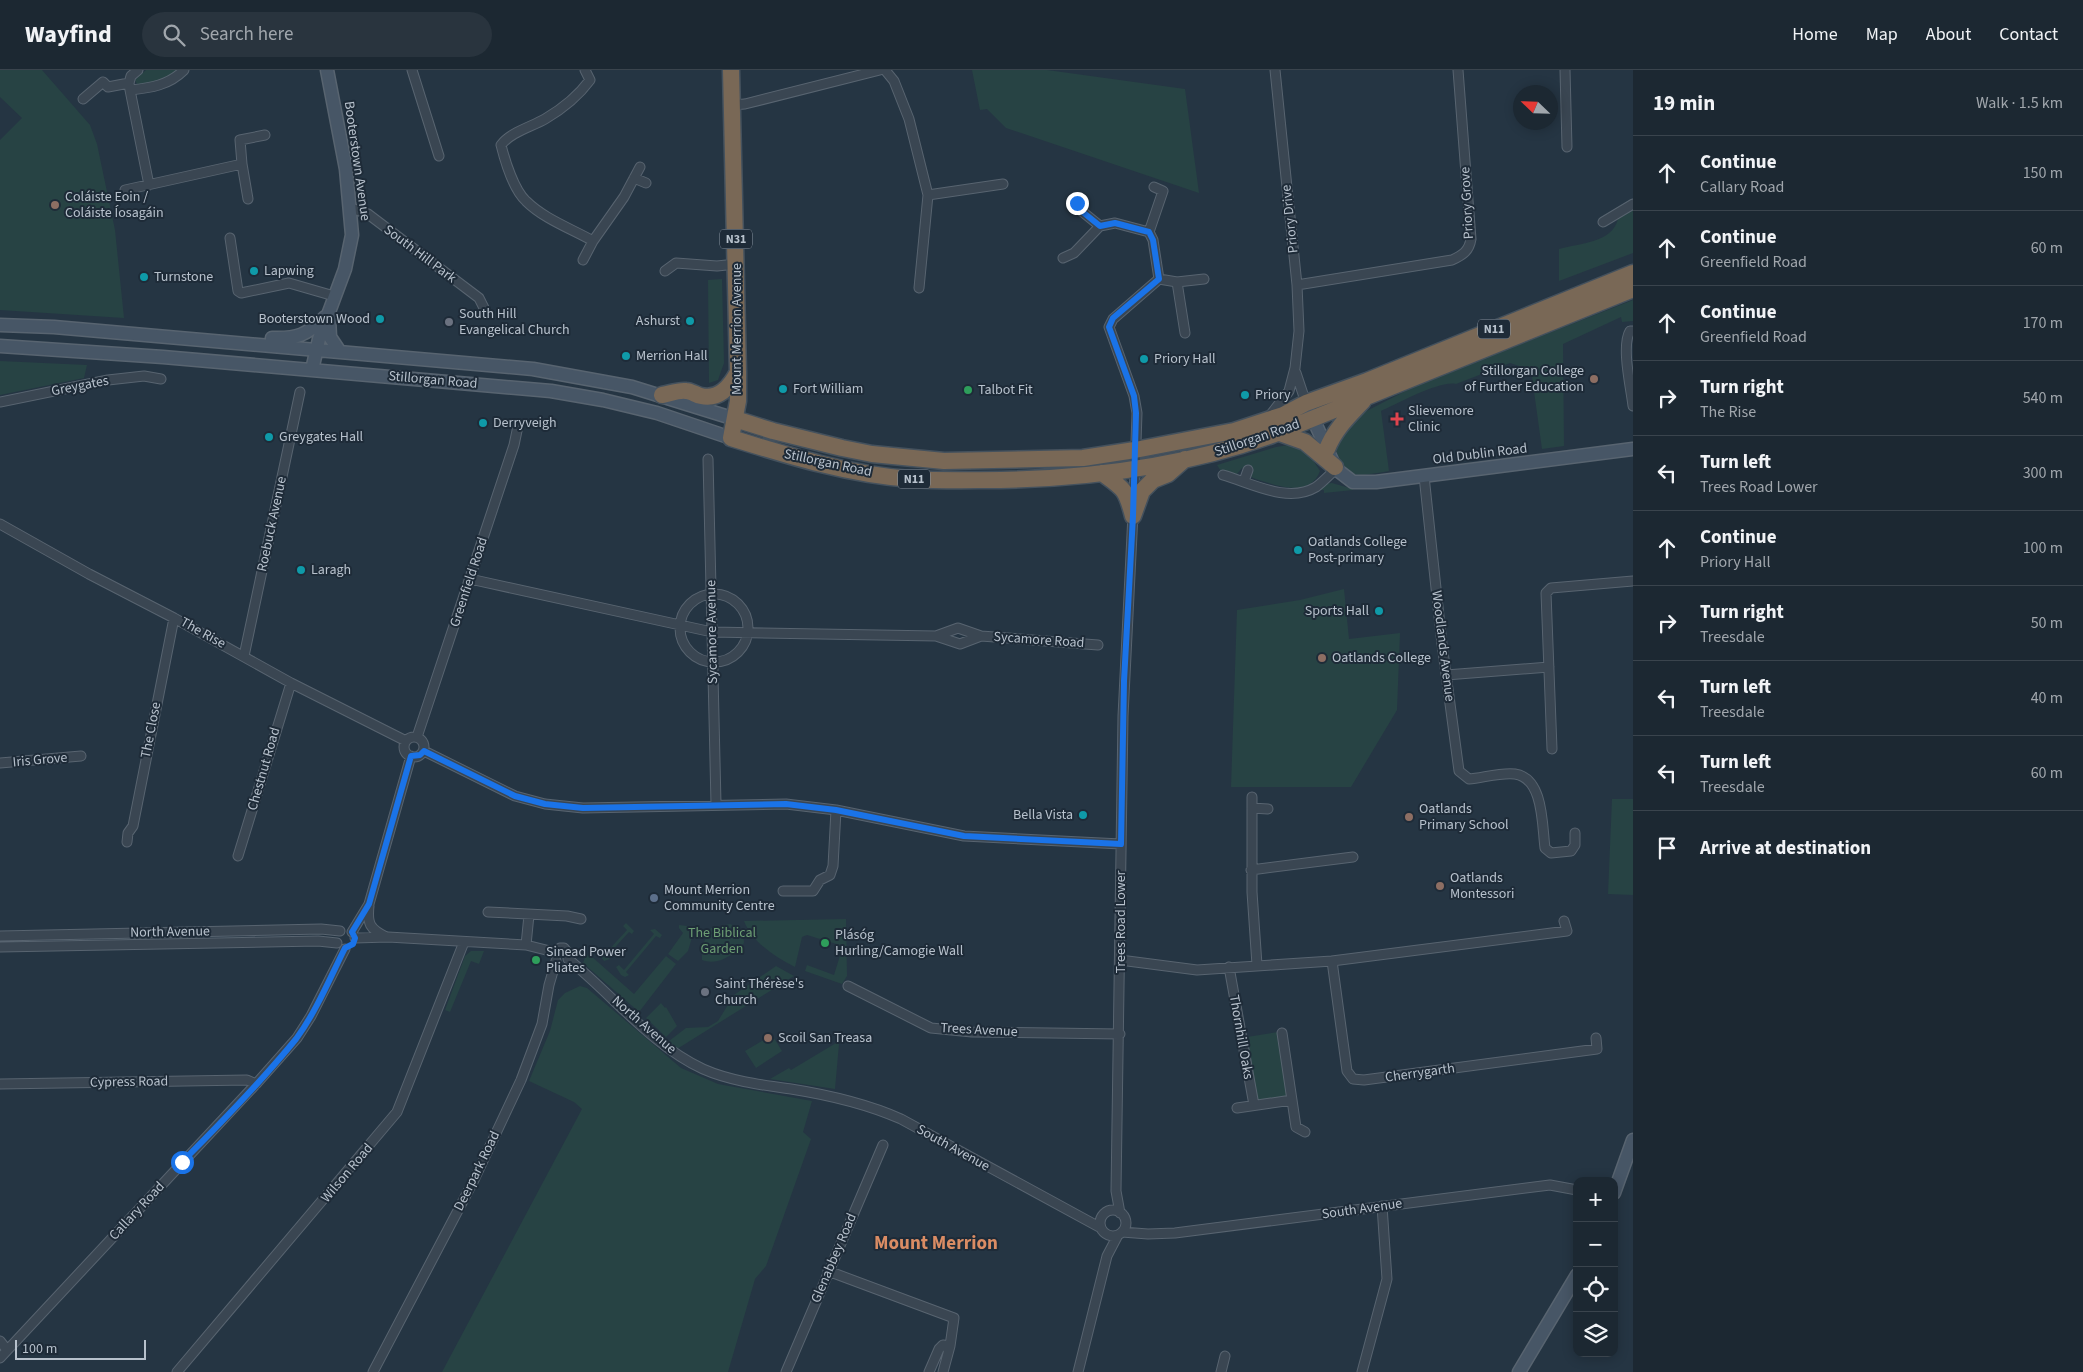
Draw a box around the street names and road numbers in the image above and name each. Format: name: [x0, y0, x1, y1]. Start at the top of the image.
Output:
street label: Booterstown Avenue: [339, 100, 375, 222]
street label: Priory Grove: [1455, 166, 1479, 240]
street label: Priory Drive: [1276, 184, 1304, 254]
street label: South Hill Park: [379, 220, 461, 288]
road number: N31: [720, 230, 752, 248]
street label: Mount Merrion Avenue: [727, 263, 747, 395]
road number: N11: [1478, 320, 1510, 338]
street label: Stillorgan Road: [388, 366, 478, 394]
street label: Greygates: [50, 371, 110, 401]
street label: Stillorgan Road: [1212, 414, 1302, 462]
street label: Old Dublin Road: [1432, 438, 1528, 470]
street label: Stillorgan Road: [782, 444, 874, 482]
road number: N11: [898, 469, 930, 488]
street label: Roebuck Avenue: [252, 474, 292, 574]
street label: Greenfield Road: [445, 534, 493, 630]
street label: Sycamore Avenue: [701, 580, 723, 684]
street label: Woodlands Avenue: [1426, 589, 1460, 703]
street label: The Rise: [177, 612, 229, 654]
street label: Sycamore Road: [993, 627, 1085, 653]
street label: The Close: [136, 700, 166, 760]
street label: Chestnut Road: [243, 725, 285, 813]
street label: Iris Grove: [12, 748, 68, 772]
street label: Trees Road Lower: [1111, 870, 1131, 973]
street label: North Avenue: [130, 921, 210, 943]
street label: North Avenue: [607, 991, 681, 1059]
street label: Thornhill Oaks: [1224, 993, 1258, 1081]
street label: Trees Avenue: [940, 1018, 1018, 1042]
street label: Cherrygarth: [1384, 1058, 1456, 1088]
street label: Cypress Road: [90, 1071, 168, 1093]
street label: South Avenue: [913, 1120, 993, 1176]
street label: Deerpark Road: [449, 1128, 505, 1214]
street label: Wilson Road: [316, 1139, 378, 1207]
street label: Callary Road: [105, 1177, 169, 1245]
street label: South Avenue: [1321, 1193, 1404, 1225]
street label: Glenabbey Road: [806, 1210, 862, 1306]

